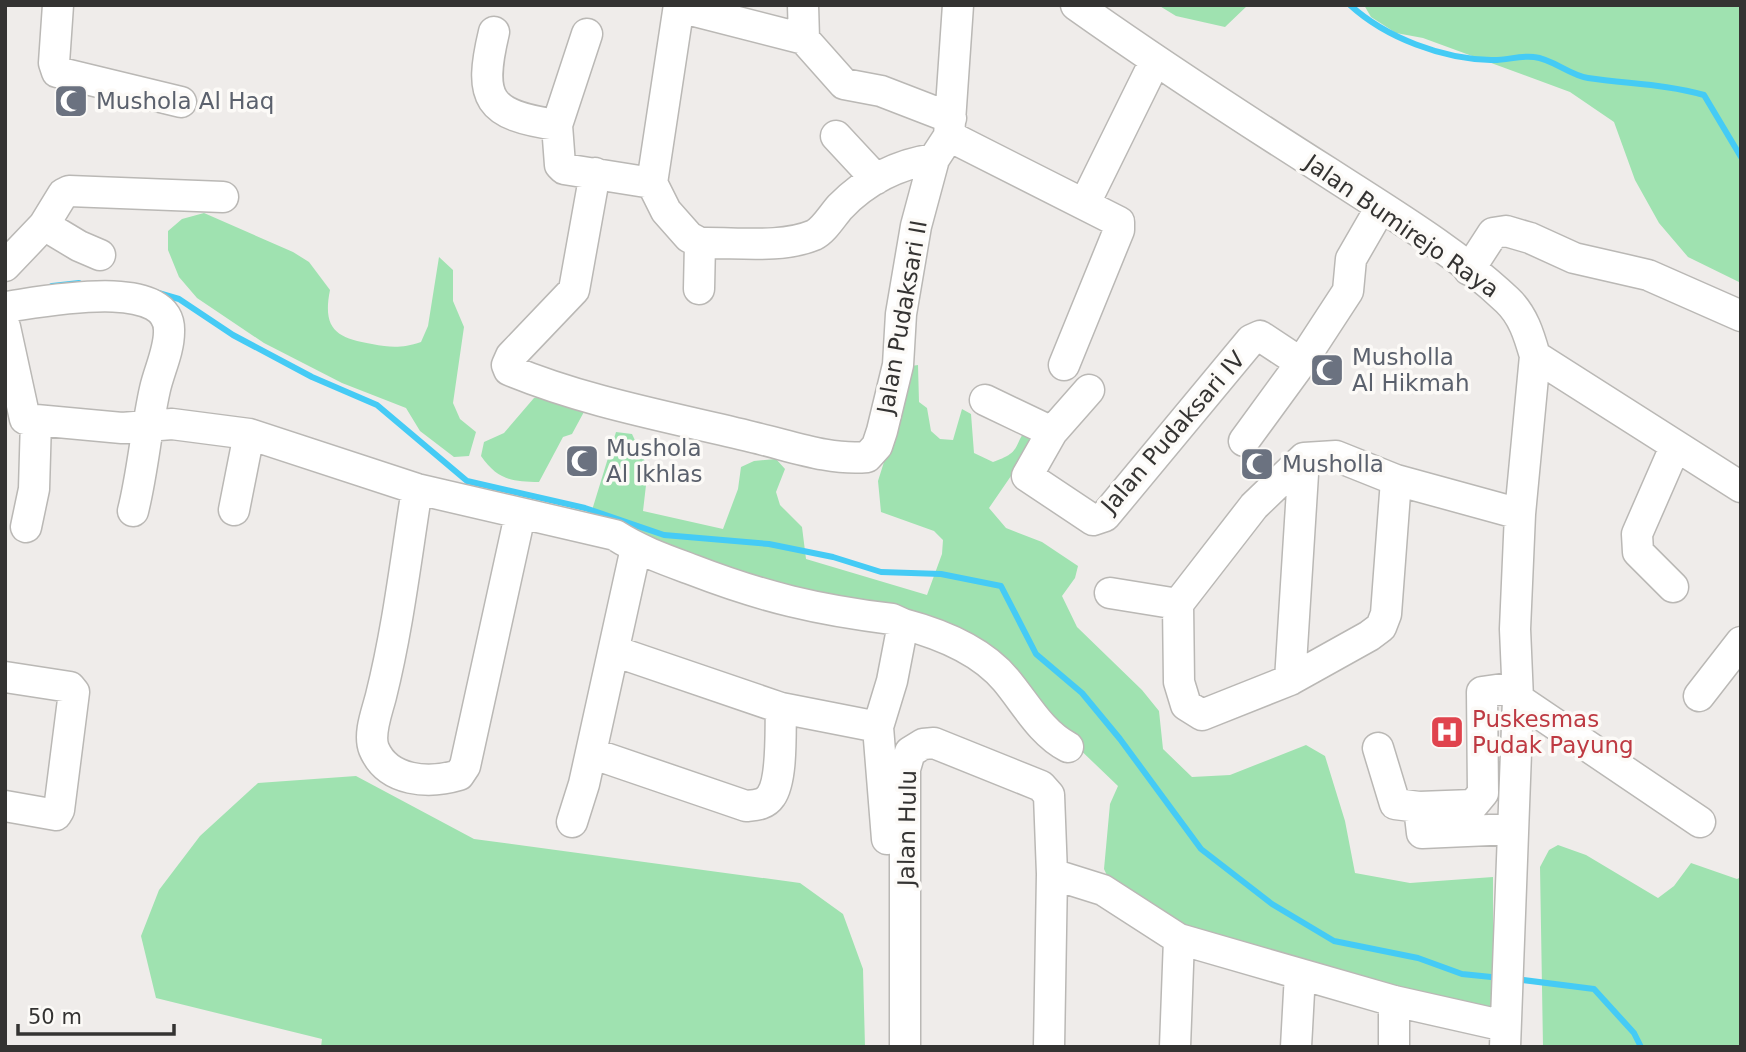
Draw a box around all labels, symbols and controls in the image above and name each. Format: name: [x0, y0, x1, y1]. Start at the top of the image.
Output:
mosque icon: Mushola Al Haq: [52, 82, 90, 120]
place label: Mushola Al Haq: [96, 88, 274, 114]
street label: Jalan Bumirejo Raya: [1298, 148, 1504, 303]
street label: Jalan Pudaksari II: [872, 218, 932, 418]
place label: Musholla Al Hikmah: [1352, 344, 1470, 396]
street label: Jalan Pudaksari IV: [1095, 346, 1250, 519]
mosque icon: Musholla Al Hikmah: [1308, 351, 1346, 389]
place label: Mushola Al Ikhlas: [606, 435, 703, 487]
mosque icon: Mushola Al Ikhlas: [563, 442, 601, 480]
mosque icon: Musholla: [1238, 445, 1276, 483]
place label: Musholla: [1282, 451, 1384, 477]
place label: Puskesmas Pudak Payung: [1472, 706, 1634, 758]
hospital icon: Puskesmas Pudak Payung: [1428, 713, 1466, 751]
street label: Jalan Hulu: [893, 770, 921, 888]
scale bar: [18, 992, 173, 1036]
text: 50 m: [28, 1005, 82, 1029]

